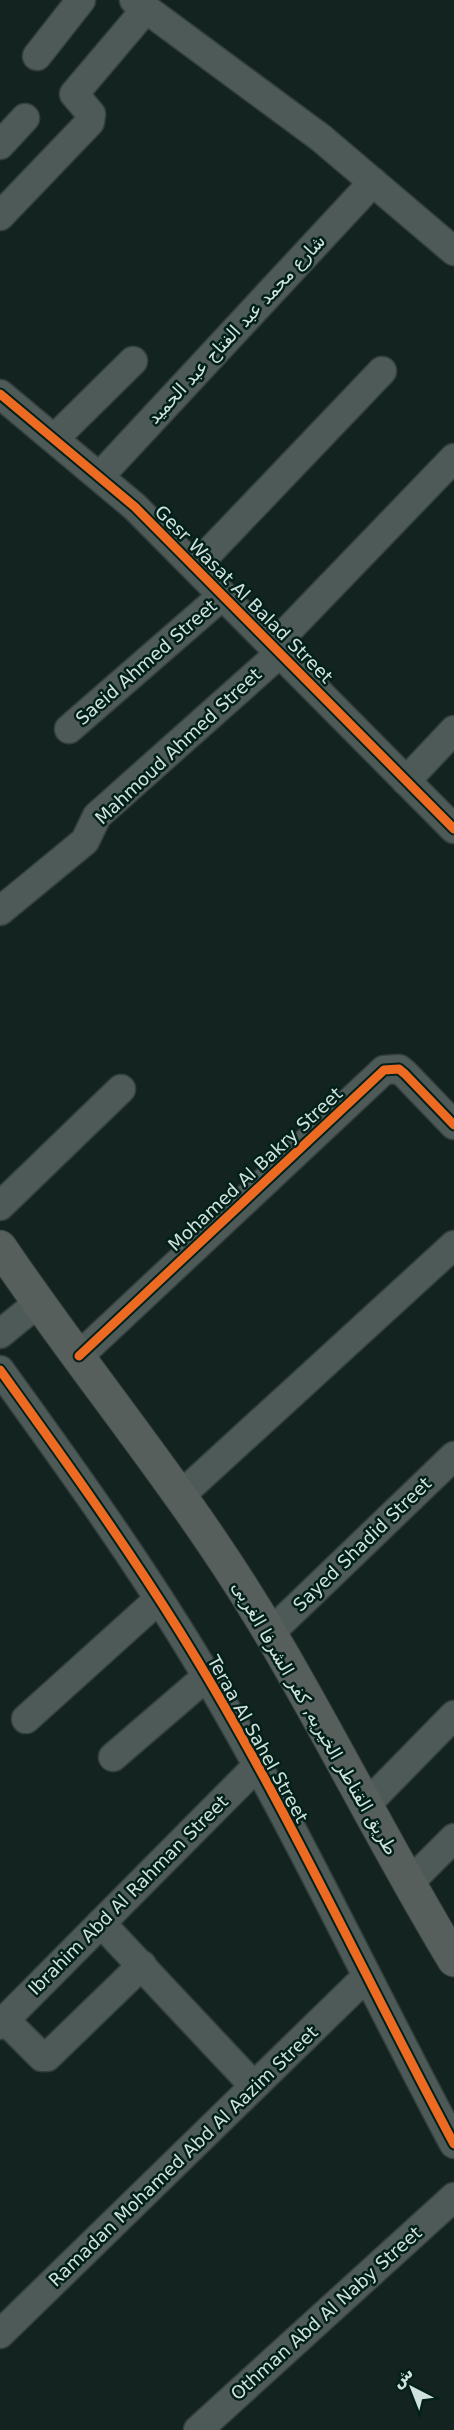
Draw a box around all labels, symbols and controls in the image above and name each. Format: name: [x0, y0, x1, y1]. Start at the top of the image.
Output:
street label: شارع محمد عبد الفتاح عبد الحميد: [143, 230, 330, 428]
street label: Gesr Wasat Al Balad Street: [151, 501, 337, 687]
street label: Saeid Ahmed Street: [71, 595, 221, 729]
street label: Mahmoud Ahmed Street: [91, 664, 265, 828]
street label: Mohamed Al Bakry Street: [164, 1083, 346, 1255]
street label: Sayed Shadid Street: [289, 1473, 435, 1615]
street label: طريق القناطر الخيريه, كفر الشرفا الغربى: [227, 1577, 402, 1859]
street label: Teraa Al Sahel Street: [203, 1651, 313, 1826]
street label: Ibrahim Abd Al Rahman Street: [24, 1791, 232, 1999]
street label: Ramadan Mohamed Abd Al Aazim Street: [44, 2021, 322, 2291]
street label: Othman Abd Al Naby Street: [226, 2222, 426, 2404]
north arrow: [382, 2358, 442, 2418]
text: ش: [388, 2363, 417, 2392]

